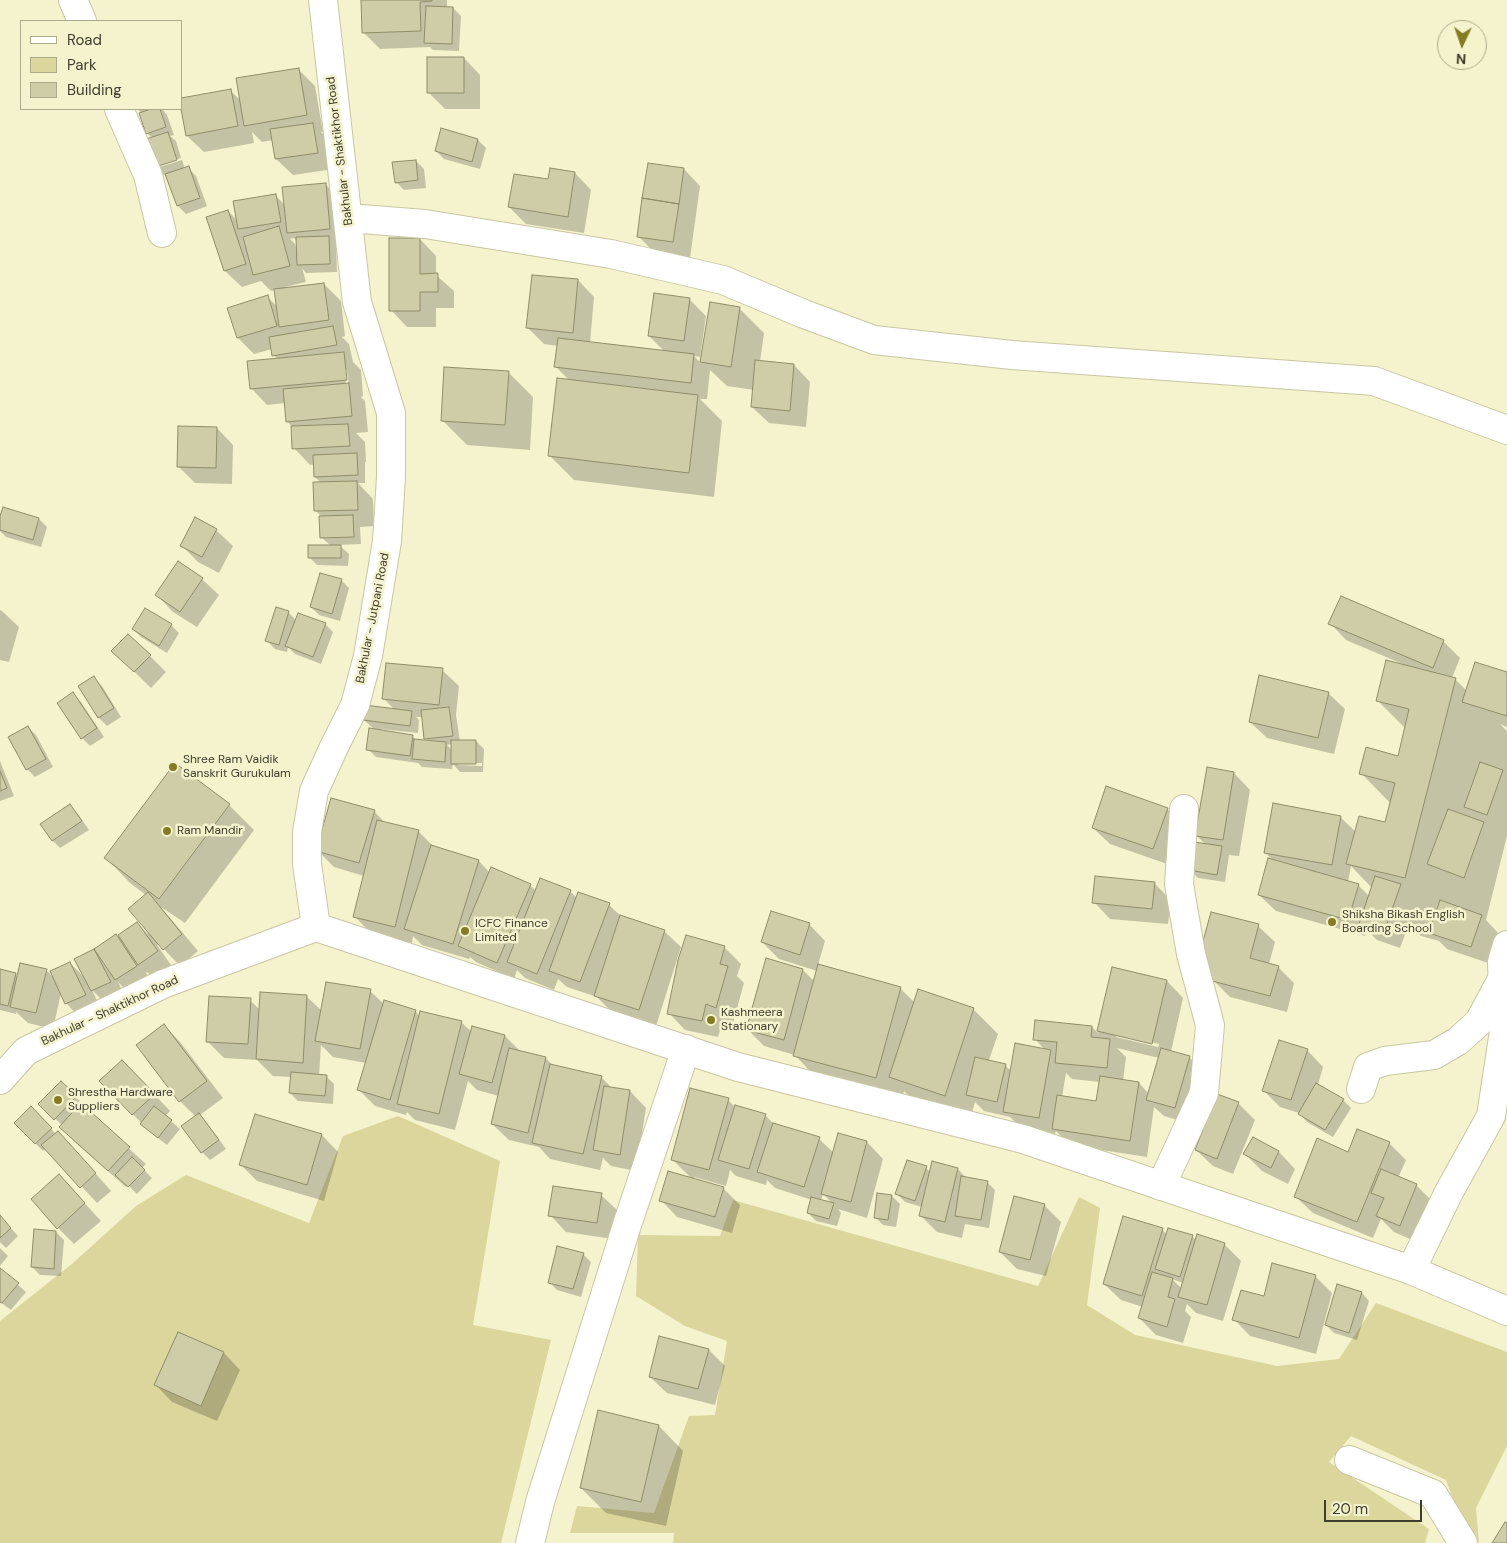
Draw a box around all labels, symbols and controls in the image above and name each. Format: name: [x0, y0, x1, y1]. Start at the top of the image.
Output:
legend: [20, 20, 182, 110]
north arrow: [1437, 20, 1487, 70]
text: Road: [67, 30, 102, 50]
text: N: [1456, 50, 1467, 68]
text: Park: [67, 55, 97, 75]
street label: Bakhular - Shaktikhor Road: [324, 76, 356, 226]
text: Building: [67, 80, 122, 100]
street label: Bakhular - Jutpani Road: [353, 552, 393, 684]
place label: Shree Ram Vaidik Sanskrit Gurukulam: [183, 753, 291, 781]
marker: Shree Ram Vaidik Sanskrit Gurukulam: [167, 761, 179, 773]
place label: Ram Mandir: [177, 824, 243, 838]
marker: Ram Mandir: [161, 825, 173, 837]
place label: Shiksha Bikash English Boarding School: [1342, 908, 1465, 936]
marker: Shiksha Bikash English Boarding School: [1326, 916, 1338, 928]
place label: ICFC Finance Limited: [475, 917, 548, 945]
marker: ICFC Finance Limited: [459, 925, 471, 937]
street label: Bakhular - Shaktikhor Road: [39, 973, 181, 1049]
place label: Kashmeera Stationary: [721, 1006, 782, 1034]
marker: Kashmeera Stationary: [705, 1014, 717, 1026]
place label: Shrestha Hardware Suppliers: [68, 1086, 173, 1114]
marker: Shrestha Hardware Suppliers: [52, 1094, 64, 1106]
scale bar: [1327, 1490, 1424, 1522]
text: 20 m: [1332, 1499, 1368, 1519]

